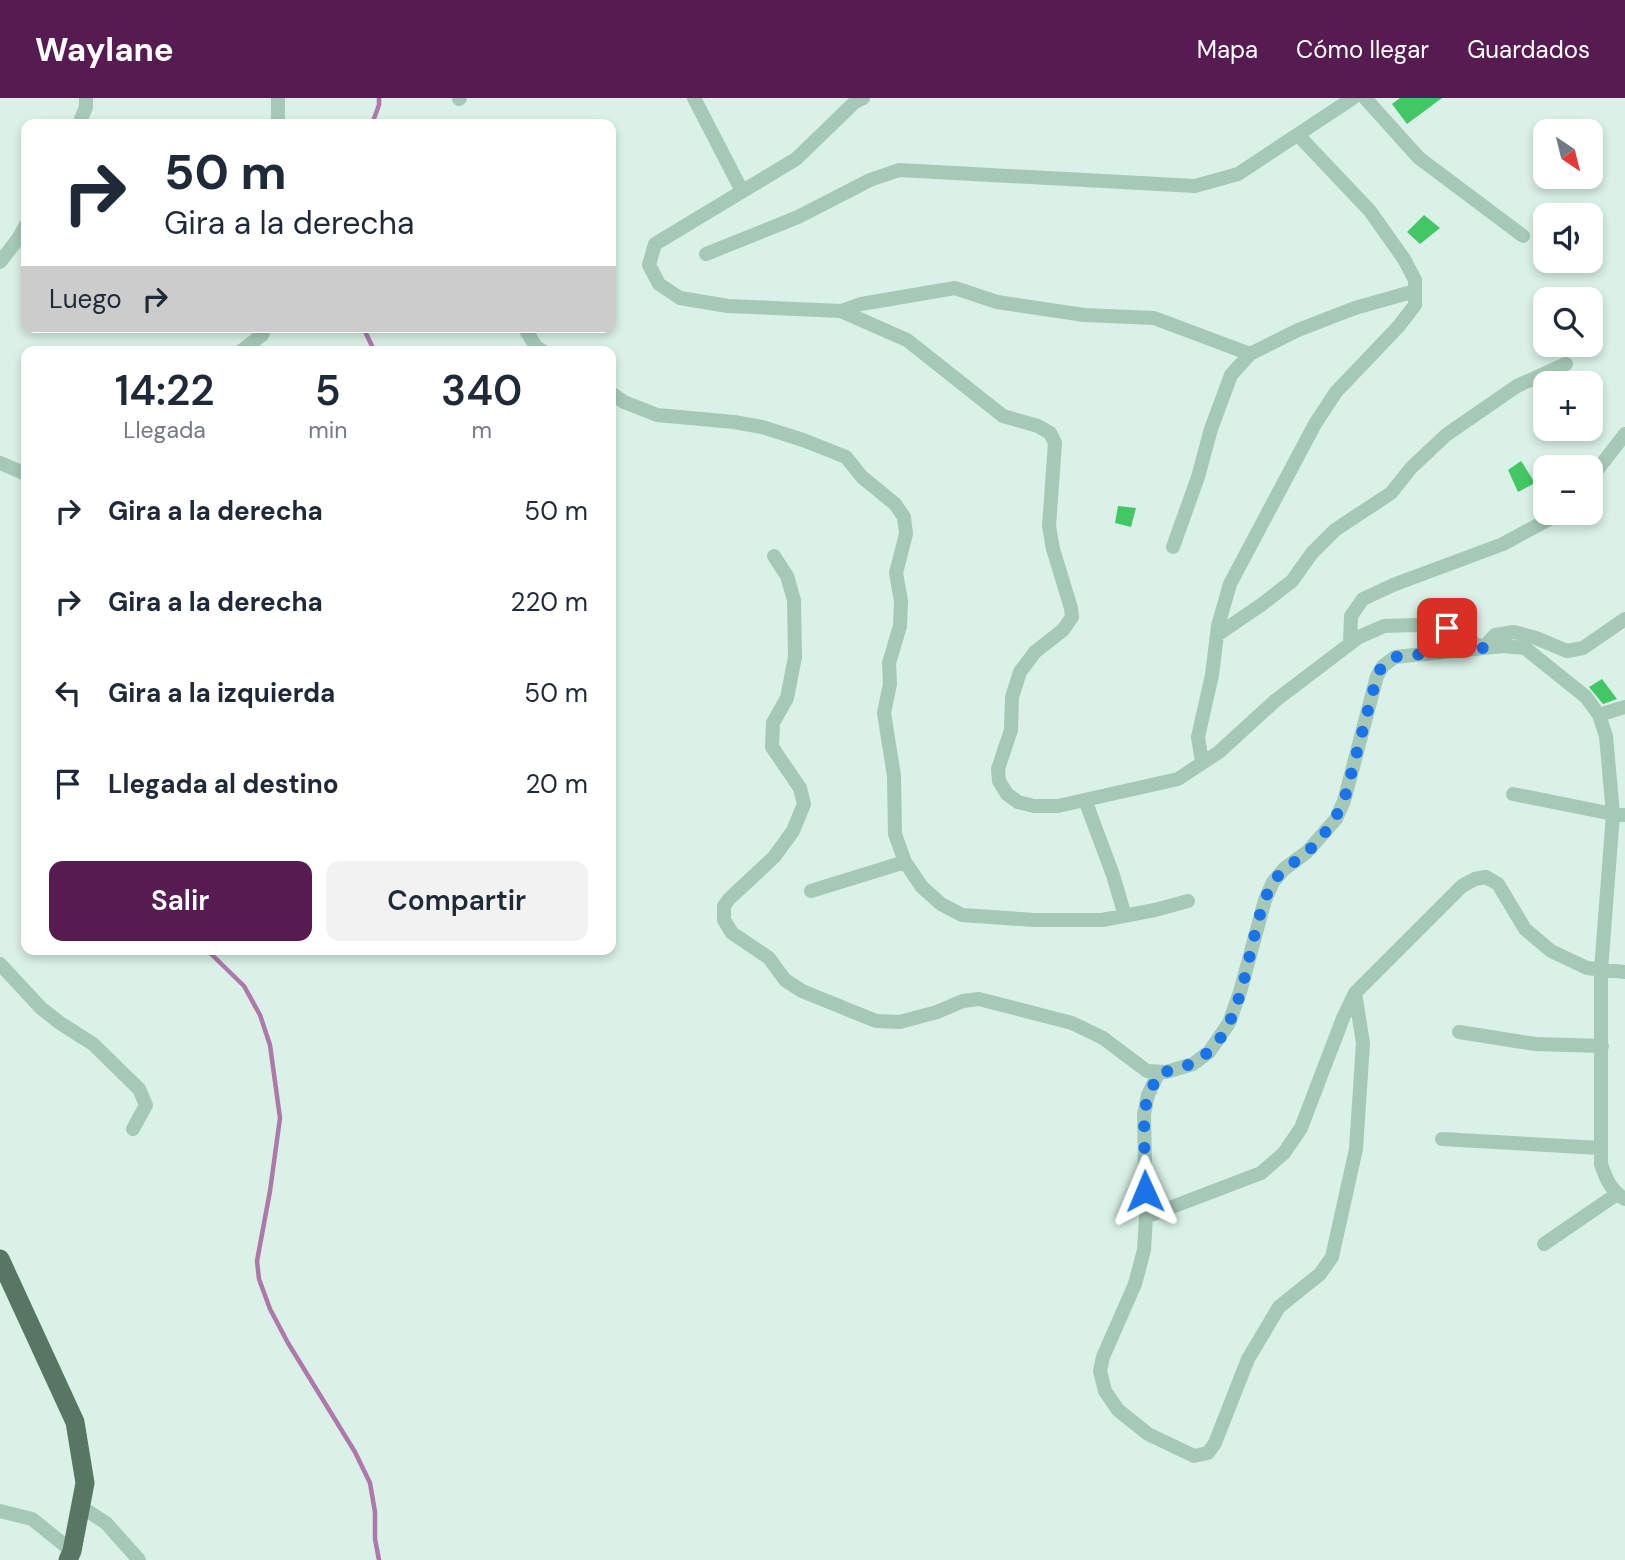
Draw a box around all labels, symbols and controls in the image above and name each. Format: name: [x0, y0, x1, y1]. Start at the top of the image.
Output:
text: Waylane: [35, 28, 174, 71]
text: Mapa: [1197, 34, 1258, 65]
text: Cómo llegar: [1296, 34, 1429, 65]
text: Guardados: [1467, 34, 1590, 65]
north arrow: [1533, 119, 1603, 189]
map controls: [1533, 119, 1603, 525]
text: 50 m: [164, 140, 287, 204]
icon: right: [49, 147, 140, 238]
text: Gira a la derecha: [164, 202, 414, 244]
button: sound: [1533, 203, 1603, 273]
icon: right: [136, 280, 174, 318]
text: Luego: [49, 282, 122, 316]
button: search: [1533, 287, 1603, 357]
text: 14:22: [115, 363, 215, 418]
text: 5: [315, 363, 341, 418]
text: 340: [441, 363, 522, 418]
button: +: [1533, 371, 1603, 441]
text: Llegada: [123, 415, 206, 445]
text: min: [308, 415, 347, 445]
text: m: [471, 415, 492, 445]
button: −: [1533, 455, 1603, 525]
icon: right: [49, 492, 87, 530]
text: Gira a la derecha: [108, 494, 323, 528]
text: 50 m: [524, 494, 588, 528]
icon: right: [49, 583, 87, 621]
text: Gira a la derecha: [108, 585, 323, 619]
text: 220 m: [510, 585, 588, 619]
pin: [1417, 598, 1477, 658]
icon: arrive: [1428, 609, 1466, 647]
icon: left: [49, 674, 87, 712]
text: Gira a la izquierda: [108, 676, 335, 710]
text: 50 m: [524, 676, 588, 710]
icon: arrive: [49, 765, 87, 803]
text: Llegada al destino: [108, 767, 339, 801]
text: 20 m: [525, 767, 588, 801]
button: Salir: [49, 861, 312, 941]
button: Compartir: [326, 861, 588, 941]
position arrow: [1108, 1154, 1182, 1228]

